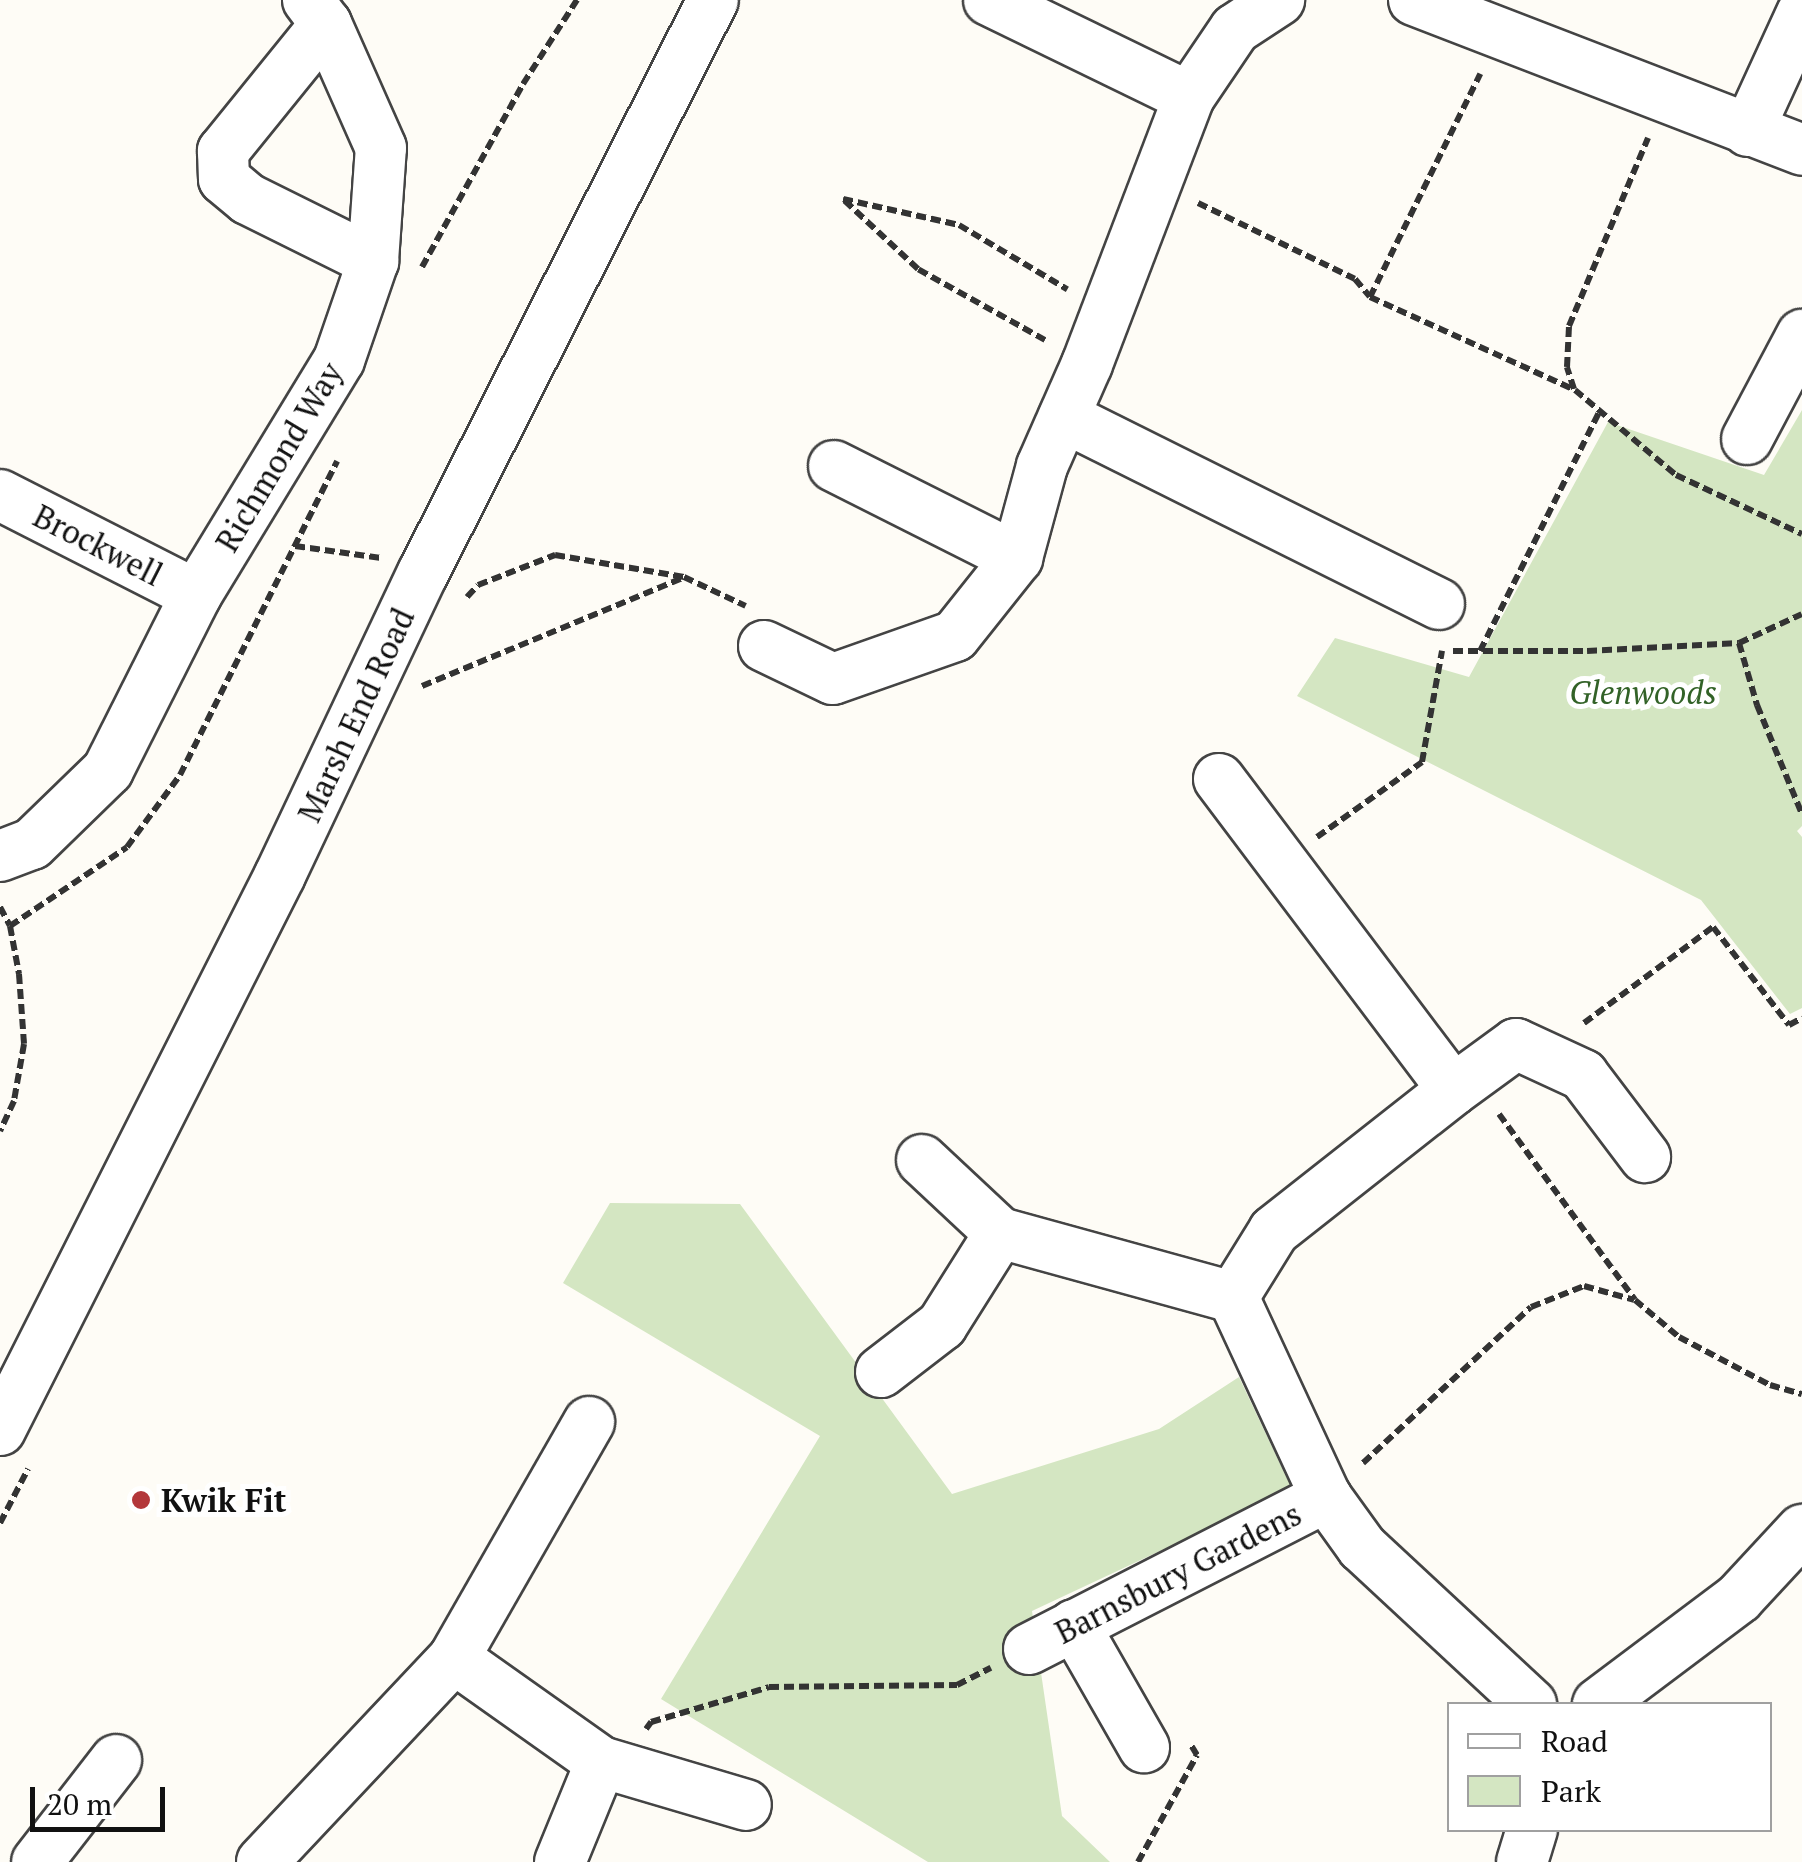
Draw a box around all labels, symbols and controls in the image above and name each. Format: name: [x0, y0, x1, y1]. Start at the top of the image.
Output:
street label: Richmond Way: [208, 356, 350, 558]
street label: Brockwell: [27, 496, 169, 594]
street label: Marsh End Road: [290, 602, 422, 828]
park label: Glenwoods: [1569, 673, 1717, 711]
place label: Kwik Fit: [161, 1481, 287, 1519]
marker: Kwik Fit: [130, 1489, 152, 1511]
street label: Barnsbury Gardens: [1049, 1494, 1307, 1652]
legend: [1447, 1702, 1772, 1832]
text: Road: [1541, 1721, 1608, 1761]
scale bar: [35, 1767, 170, 1829]
text: Park: [1541, 1771, 1601, 1811]
text: 20 m: [47, 1784, 112, 1824]

